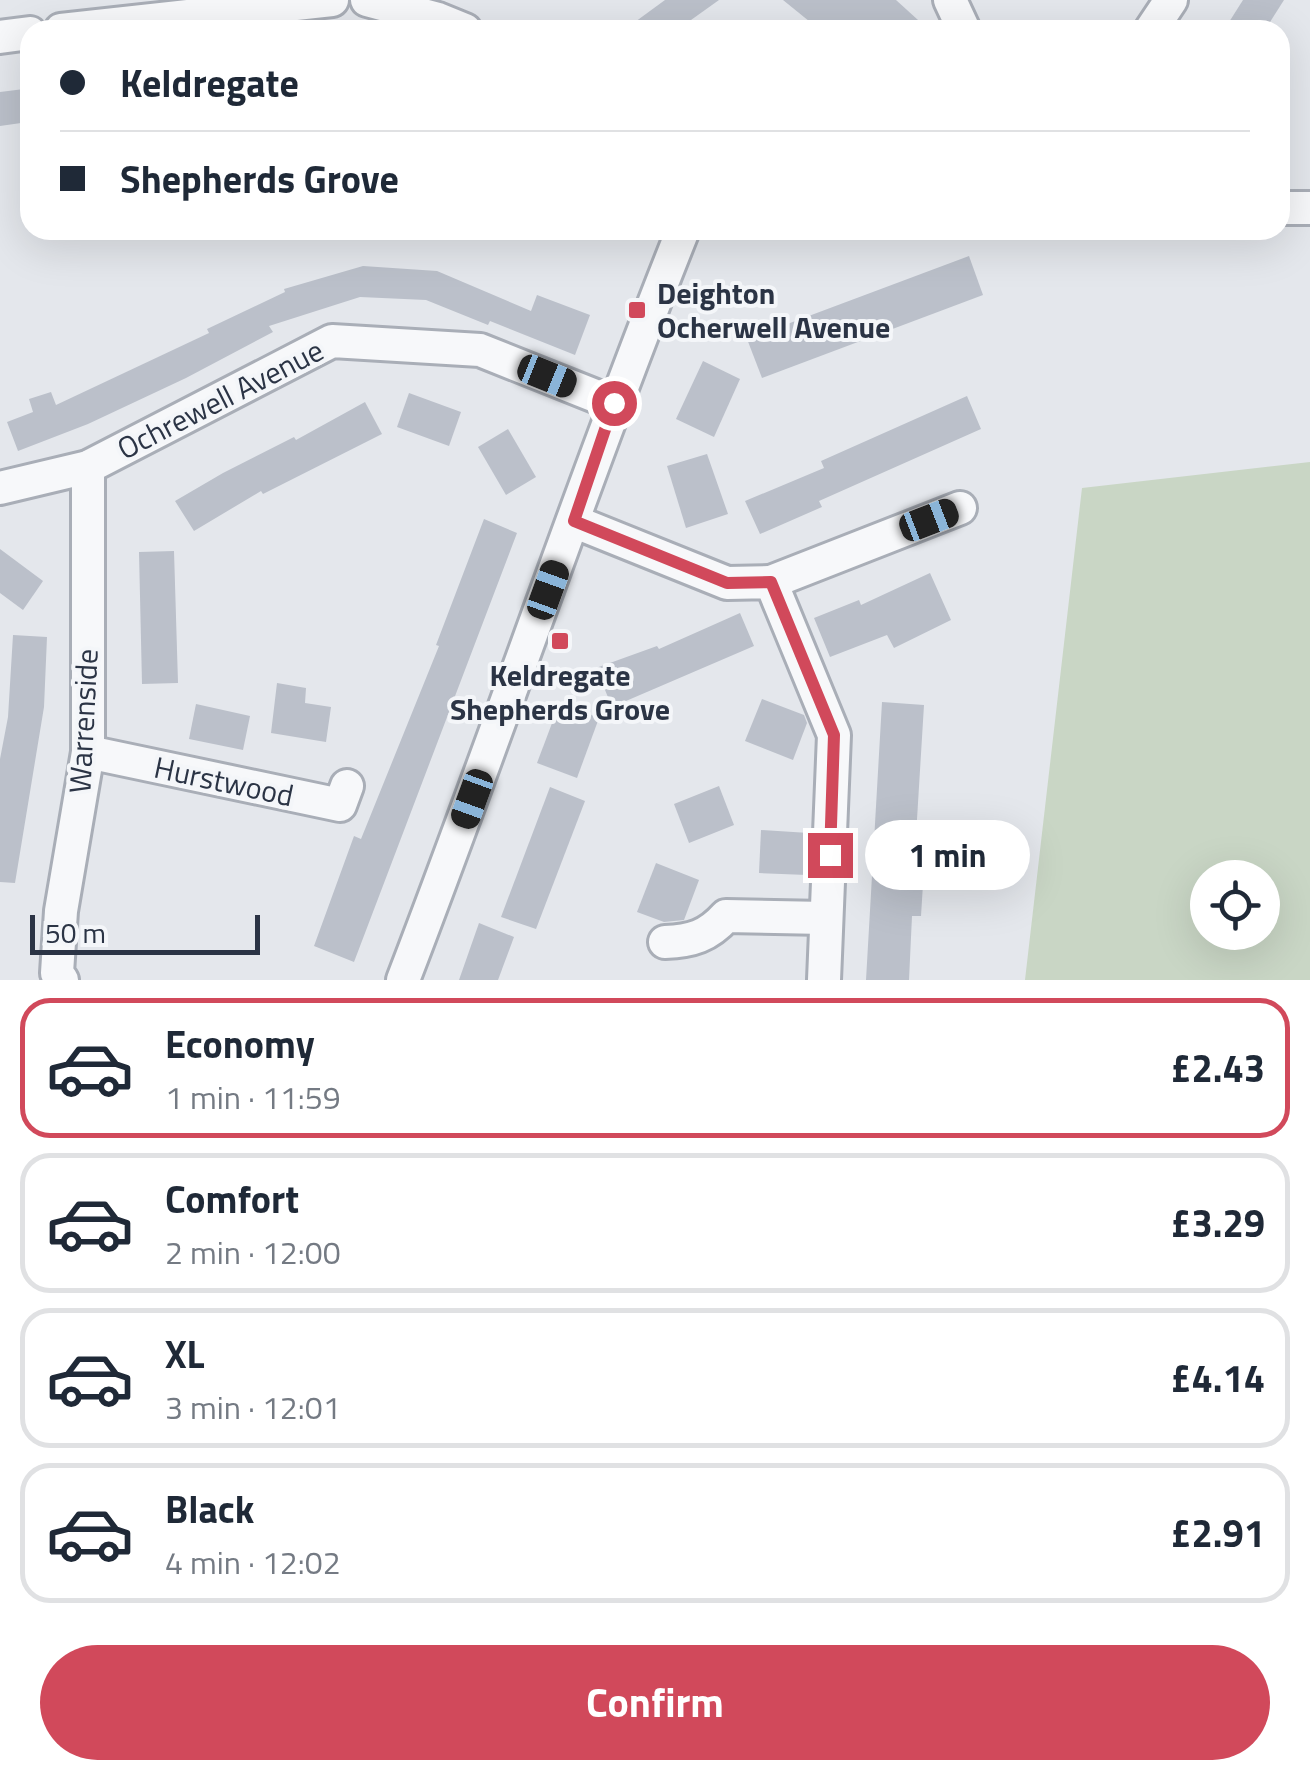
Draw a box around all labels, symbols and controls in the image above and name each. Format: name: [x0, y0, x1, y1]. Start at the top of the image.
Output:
text: Keldregate: [120, 54, 299, 112]
text: Shepherds Grove: [120, 150, 399, 208]
place label: Deighton Ocherwell Avenue: [657, 270, 890, 350]
marker: Deighton Ocherwell Avenue: [626, 299, 648, 321]
street label: Ochrewell Avenue: [109, 327, 331, 471]
car: [514, 351, 580, 401]
route start: [592, 381, 637, 426]
car: [896, 495, 962, 545]
car: [524, 557, 572, 623]
marker: Keldregate Shepherds Grove: [549, 630, 571, 652]
street label: Warrenside: [56, 648, 110, 794]
place label: Keldregate Shepherds Grove: [450, 652, 670, 732]
street label: Hurstwood: [150, 744, 298, 818]
car: [448, 766, 496, 832]
callout: 1 min: [865, 820, 1030, 890]
text: 1 min: [909, 831, 986, 879]
route end: [808, 833, 853, 878]
map controls: [1190, 860, 1280, 950]
button: locate: [1190, 860, 1280, 950]
scale bar: [30, 910, 260, 954]
text: 50 m: [45, 911, 106, 954]
text: Economy: [165, 1015, 315, 1073]
icon: car: [45, 1023, 135, 1113]
text: £2.43: [1170, 1039, 1265, 1097]
text: 1 min · 11:59: [165, 1073, 341, 1121]
text: Comfort: [165, 1170, 299, 1228]
icon: car: [45, 1178, 135, 1268]
text: £3.29: [1170, 1194, 1265, 1252]
text: 2 min · 12:00: [165, 1228, 341, 1276]
text: XL: [165, 1325, 205, 1383]
icon: car: [45, 1333, 135, 1423]
text: £4.14: [1170, 1349, 1265, 1407]
text: 3 min · 12:01: [165, 1383, 341, 1431]
text: Black: [165, 1480, 254, 1538]
icon: car: [45, 1488, 135, 1578]
text: £2.91: [1170, 1504, 1265, 1562]
text: 4 min · 12:02: [165, 1538, 341, 1586]
button: Confirm: [40, 1645, 1270, 1760]

